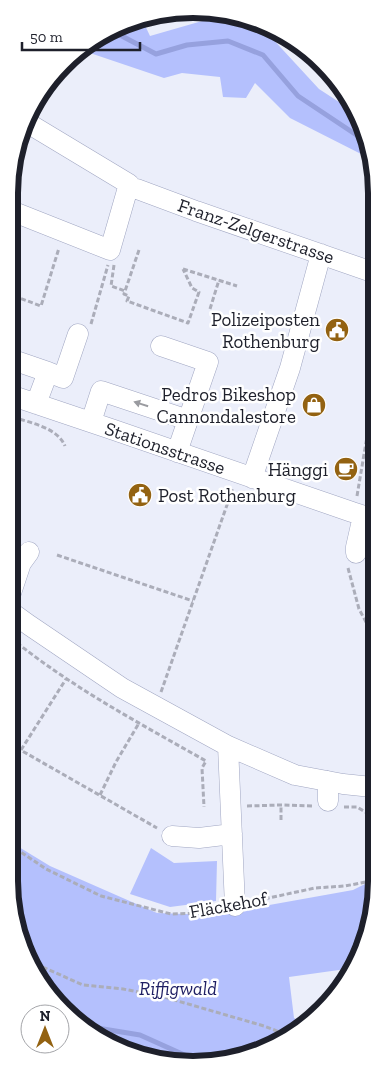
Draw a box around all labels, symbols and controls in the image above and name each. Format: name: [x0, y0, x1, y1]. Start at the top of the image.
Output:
scale bar: [22, 20, 140, 52]
text: 50 m: [30, 28, 63, 46]
street label: Franz-Zelgerstrasse: [175, 193, 337, 269]
place label: Polizeiposten Rothenburg: [211, 308, 321, 353]
public building icon: Polizeiposten Rothenburg: [324, 317, 350, 343]
place label: Pedros Bikeshop Cannondalestore: [157, 383, 296, 428]
shop icon: Pedros Bikeshop Cannondalestore: [301, 392, 327, 418]
one-way arrow: [134, 400, 149, 408]
street label: Stationsstrasse: [102, 417, 228, 479]
cafe icon: Hänggi: [333, 456, 359, 482]
place label: Hänggi: [268, 458, 328, 481]
public building icon: Post Rothenburg: [127, 482, 153, 508]
place label: Post Rothenburg: [158, 484, 296, 507]
street label: Fläckehof: [187, 887, 271, 923]
park label: Riffigwald: [139, 977, 217, 1000]
north arrow: [20, 1004, 70, 1054]
text: N: [40, 1008, 51, 1025]

